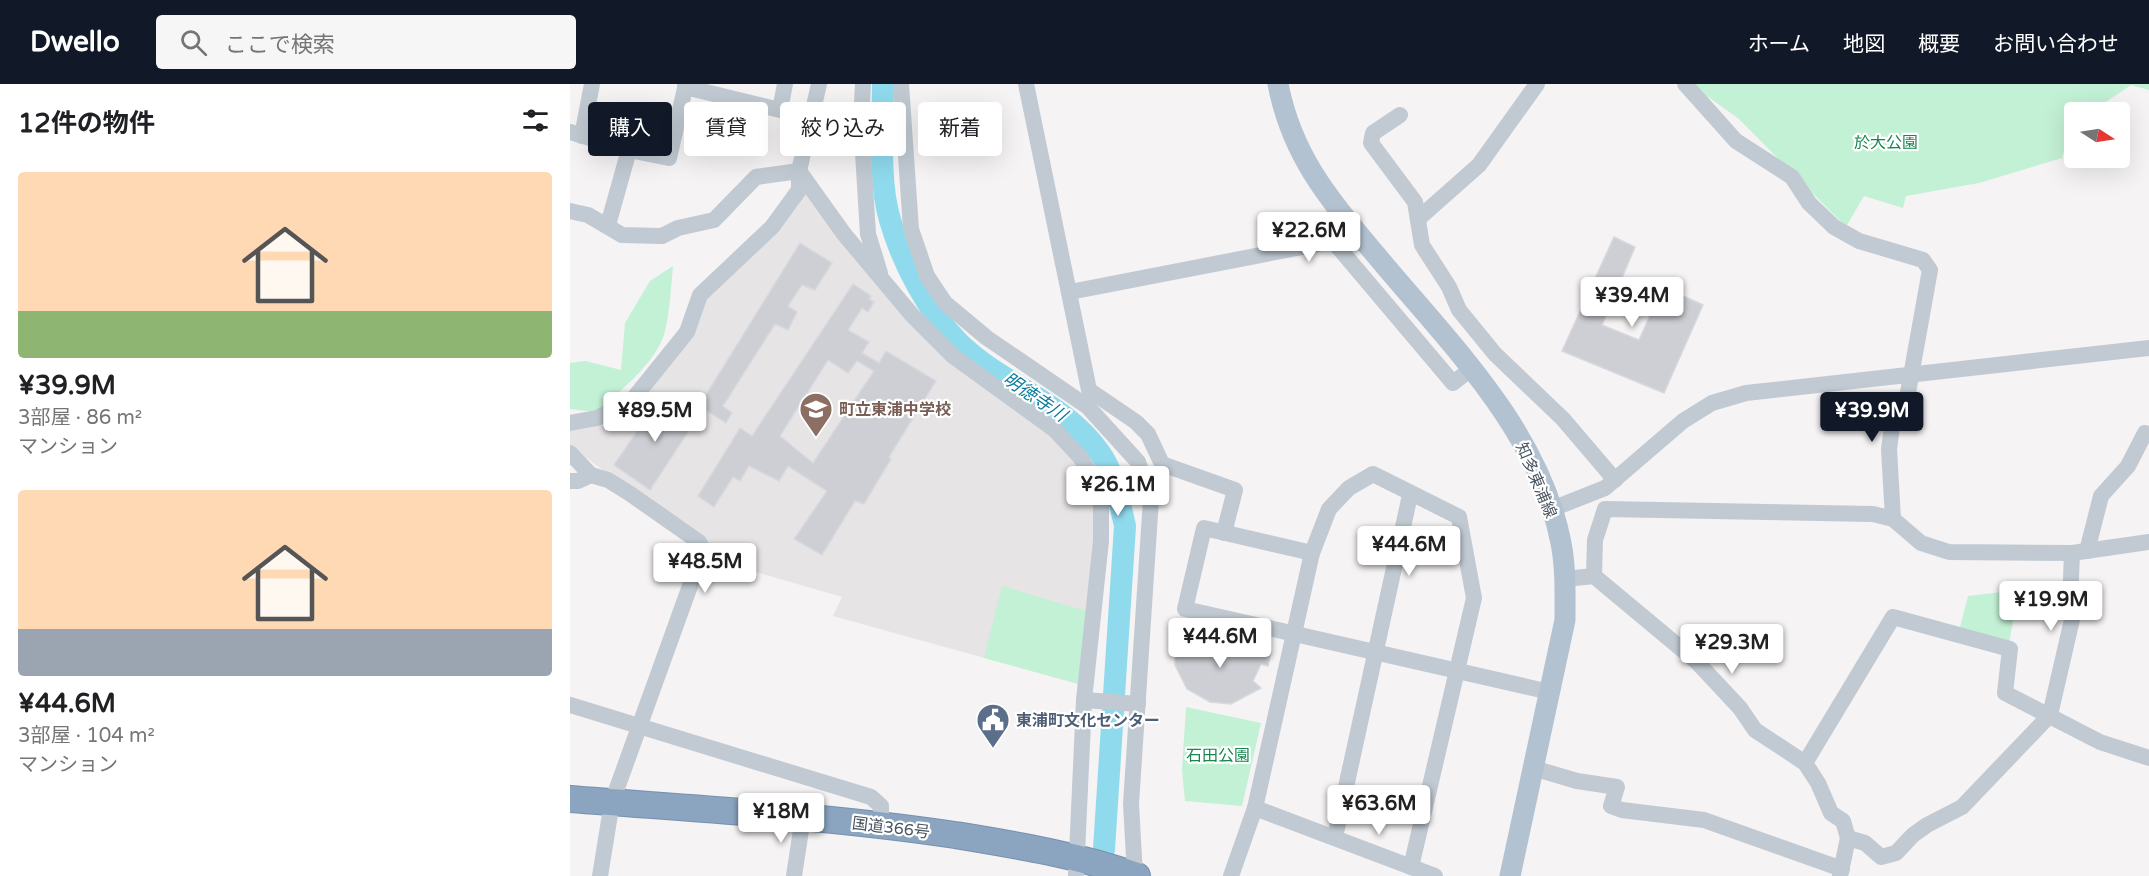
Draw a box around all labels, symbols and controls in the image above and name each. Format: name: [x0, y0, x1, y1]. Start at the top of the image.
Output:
search box: [156, 15, 576, 69]
text: Dwello: [30, 25, 120, 59]
icon: search: [177, 26, 210, 59]
text: ここで検索: [225, 32, 335, 58]
text: ホーム: [1748, 32, 1810, 57]
text: 地図: [1843, 32, 1885, 57]
text: 概要: [1918, 32, 1960, 57]
text: お問い合わせ: [1993, 32, 2119, 57]
chip: 購入: [588, 102, 672, 156]
chip: 賃貸: [684, 102, 768, 156]
chip: 絞り込み: [780, 102, 906, 156]
chip: 新着: [918, 102, 1002, 156]
north arrow: [2064, 102, 2130, 168]
map controls: [2064, 102, 2130, 168]
icon: filters: [519, 104, 552, 137]
text: 12件の物件: [18, 108, 155, 139]
park label: 於大公園: [1854, 133, 1918, 153]
icon: home: [231, 211, 339, 319]
pin: ¥22.6M: [1260, 212, 1358, 263]
text: ¥22.6M: [1271, 219, 1347, 243]
pin: ¥39.4M: [1583, 277, 1681, 328]
text: ¥39.4M: [1595, 284, 1669, 308]
water label: 明徳寺川: [999, 368, 1073, 427]
text: ¥39.9M: [18, 370, 116, 401]
school or university icon: 町立東浦中学校: [798, 391, 834, 438]
pin: ¥89.5M: [606, 392, 704, 443]
pin: ¥39.9M: [1823, 392, 1921, 443]
text: ¥89.5M: [617, 399, 693, 423]
text: ¥39.9M: [1834, 399, 1910, 423]
place label: 町立東浦中学校: [839, 400, 951, 420]
text: 3部屋 · 86 m²: [18, 406, 142, 430]
text: マンション: [18, 435, 118, 459]
street label: 知多東浦線: [1511, 440, 1561, 521]
pin: ¥26.1M: [1069, 466, 1167, 517]
text: ¥26.1M: [1080, 473, 1156, 497]
pin: ¥44.6M: [1360, 526, 1458, 577]
icon: home: [231, 529, 339, 637]
text: ¥44.6M: [1371, 533, 1447, 557]
pin: ¥48.5M: [656, 543, 754, 594]
text: ¥48.5M: [667, 550, 743, 574]
pin: ¥19.9M: [2002, 581, 2100, 632]
text: ¥19.9M: [2013, 588, 2089, 612]
pin: ¥44.6M: [1171, 618, 1269, 669]
pin: ¥29.3M: [1683, 624, 1781, 675]
text: ¥44.6M: [1182, 625, 1258, 649]
text: ¥29.3M: [1694, 631, 1770, 655]
text: ¥44.6M: [18, 688, 116, 719]
public building icon: 東浦町文化センター: [975, 702, 1011, 749]
place label: 東浦町文化センター: [1016, 711, 1160, 731]
text: 3部屋 · 104 m²: [18, 724, 155, 748]
park label: 石田公園: [1186, 746, 1250, 766]
text: マンション: [18, 753, 118, 777]
pin: ¥63.6M: [1330, 785, 1428, 836]
text: ¥63.6M: [1341, 792, 1417, 816]
pin: ¥18M: [745, 793, 817, 844]
text: ¥18M: [752, 800, 810, 824]
street label: 国道366号: [851, 813, 931, 843]

